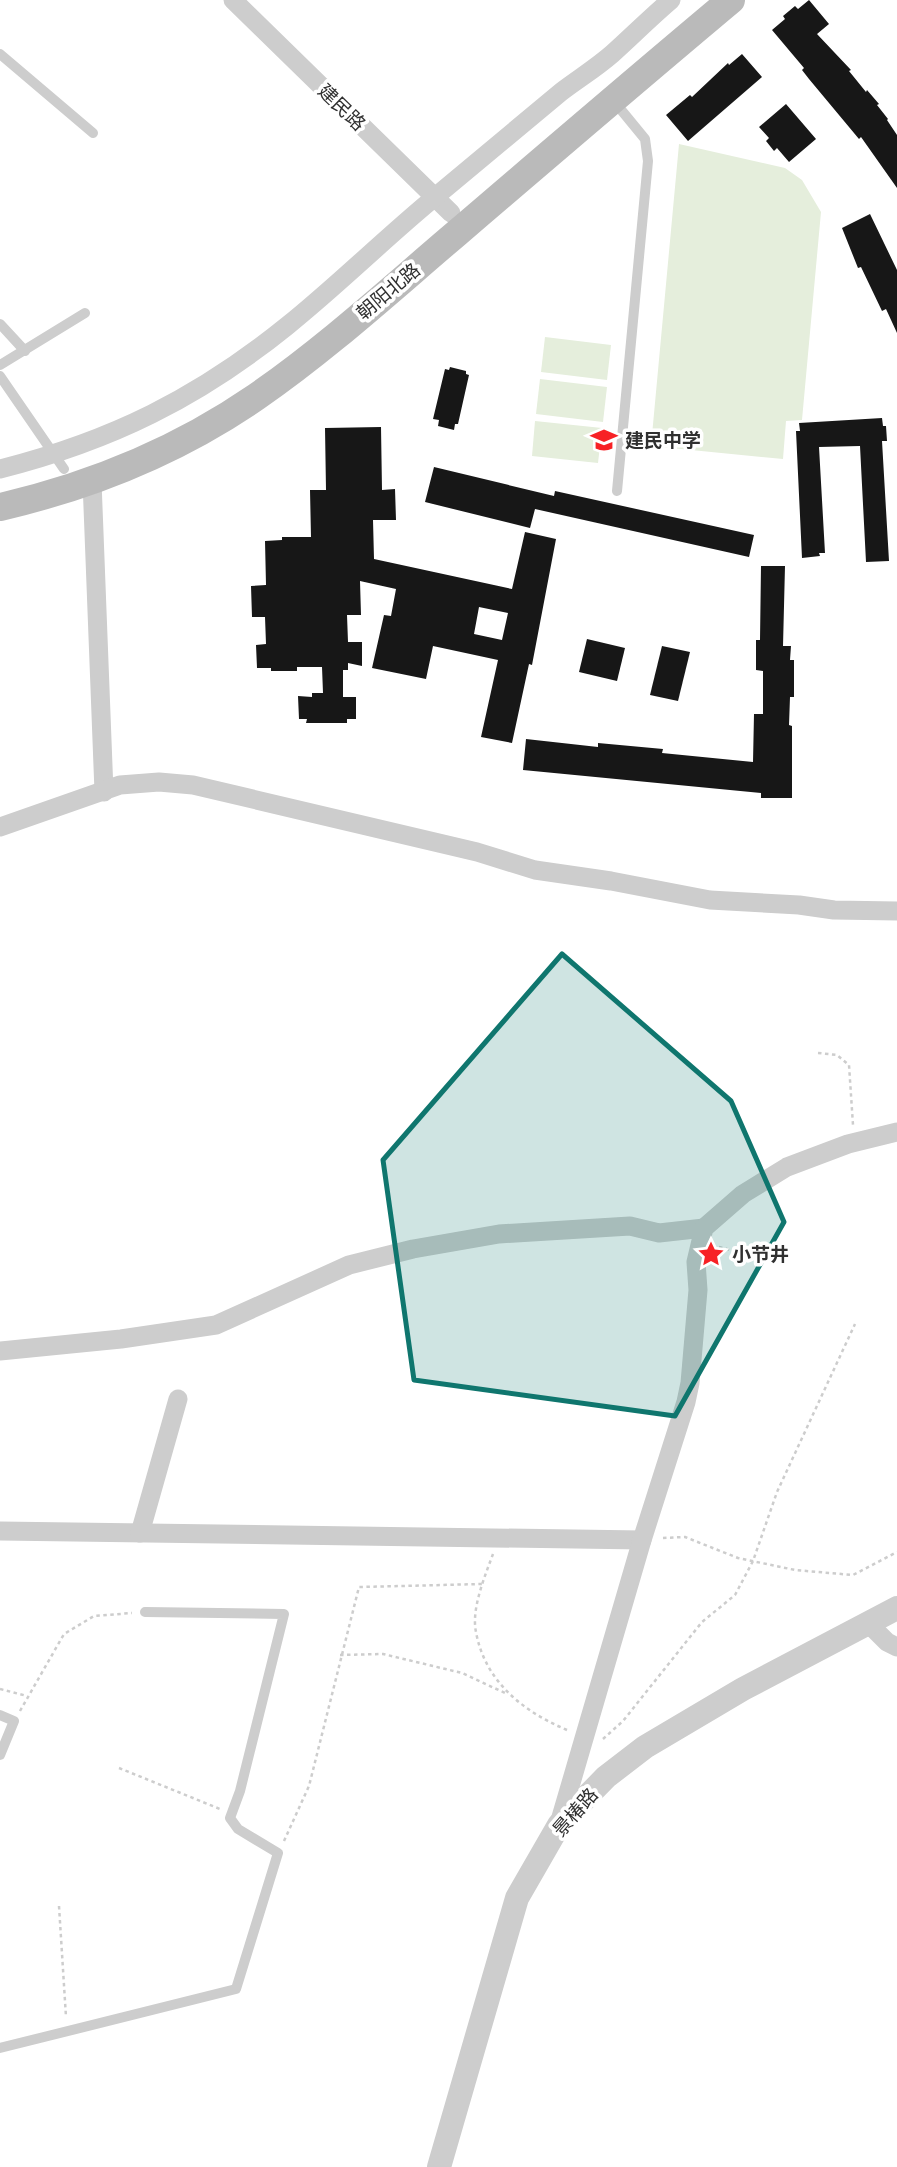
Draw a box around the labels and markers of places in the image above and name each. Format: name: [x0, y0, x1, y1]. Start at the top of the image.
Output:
school or university icon: 建民中学: [589, 425, 619, 455]
place label: 建民中学: [625, 428, 701, 453]
place icon: 小节井: [696, 1239, 726, 1269]
place label: 小节井: [732, 1242, 789, 1267]

